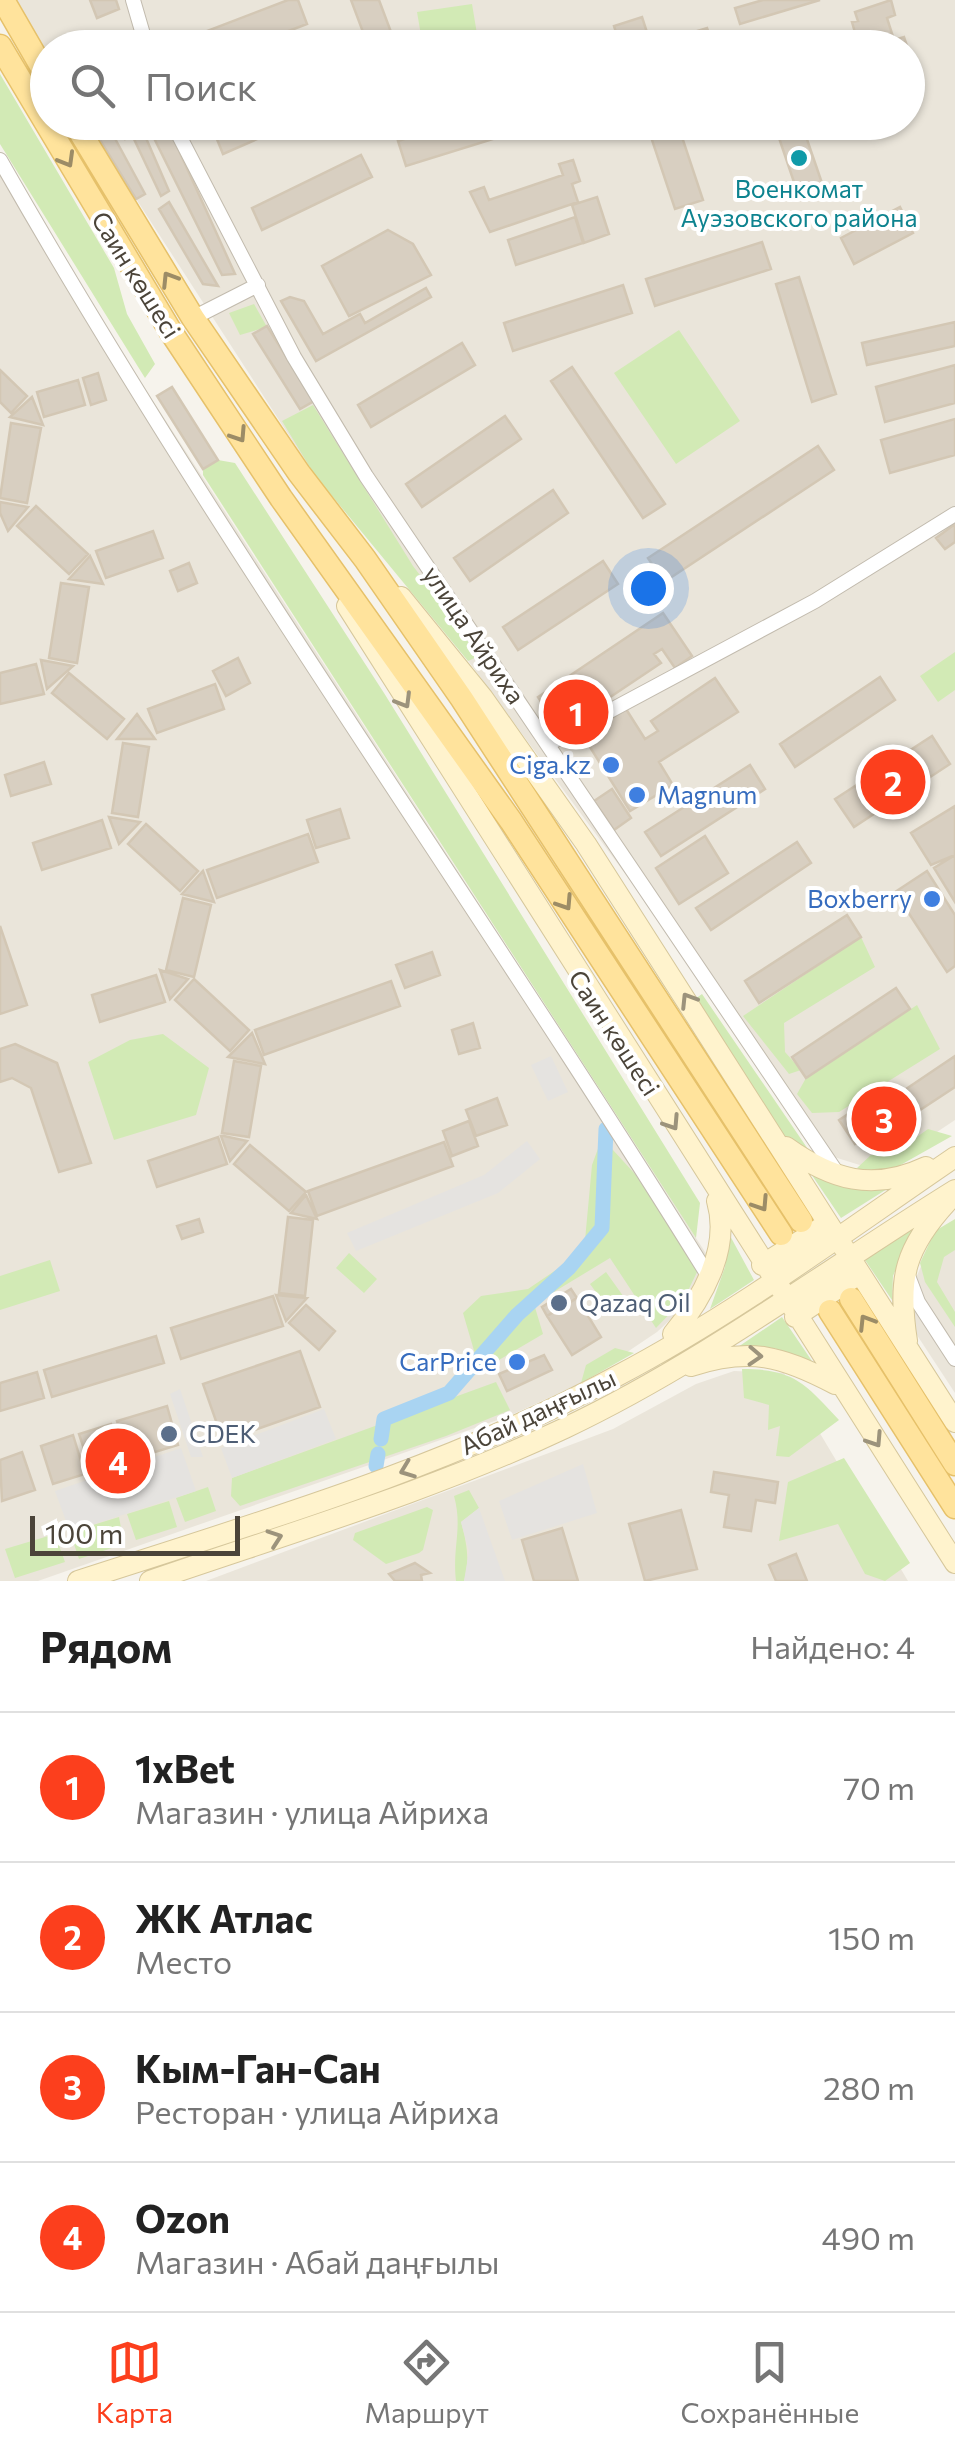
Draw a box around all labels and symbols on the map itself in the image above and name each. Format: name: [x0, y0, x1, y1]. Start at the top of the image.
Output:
marker: Военкомат Ауэзовского района: [788, 147, 810, 169]
one-way arrow: [54, 149, 74, 167]
place label: Военкомат Ауэзовского района: [681, 173, 917, 232]
street label: Саин көшесі: [86, 205, 188, 343]
one-way arrow: [162, 272, 181, 290]
one-way arrow: [227, 425, 246, 443]
street label: улица Айриха: [418, 560, 532, 709]
your location: [623, 563, 674, 614]
pin: 1: [544, 674, 608, 750]
one-way arrow: [392, 690, 411, 708]
pin: 2: [860, 744, 926, 820]
place label: Ciga.kz: [509, 749, 591, 779]
marker: Ciga.kz: [600, 754, 622, 776]
place label: Magnum: [657, 779, 757, 809]
marker: Magnum: [626, 784, 648, 806]
place label: Boxberry: [807, 883, 912, 913]
marker: Boxberry: [921, 888, 943, 910]
one-way arrow: [552, 892, 571, 910]
street label: Саин көшесі: [563, 964, 667, 1101]
one-way arrow: [682, 992, 701, 1010]
pin: 3: [852, 1082, 916, 1156]
one-way arrow: [660, 1112, 679, 1130]
one-way arrow: [749, 1193, 768, 1211]
place label: Qazaq Oil: [579, 1287, 691, 1317]
marker: Qazaq Oil: [548, 1292, 570, 1314]
one-way arrow: [859, 1315, 878, 1333]
place label: CarPrice: [399, 1346, 497, 1376]
one-way arrow: [748, 1346, 764, 1367]
marker: CarPrice: [506, 1351, 528, 1373]
street label: Абай даңғылы: [455, 1362, 620, 1460]
place label: CDEK: [189, 1418, 256, 1448]
marker: CDEK: [158, 1423, 180, 1445]
pin: 4: [86, 1424, 150, 1498]
one-way arrow: [863, 1429, 882, 1447]
one-way arrow: [399, 1458, 416, 1478]
scale bar: [30, 1511, 240, 1556]
one-way arrow: [266, 1529, 283, 1550]

